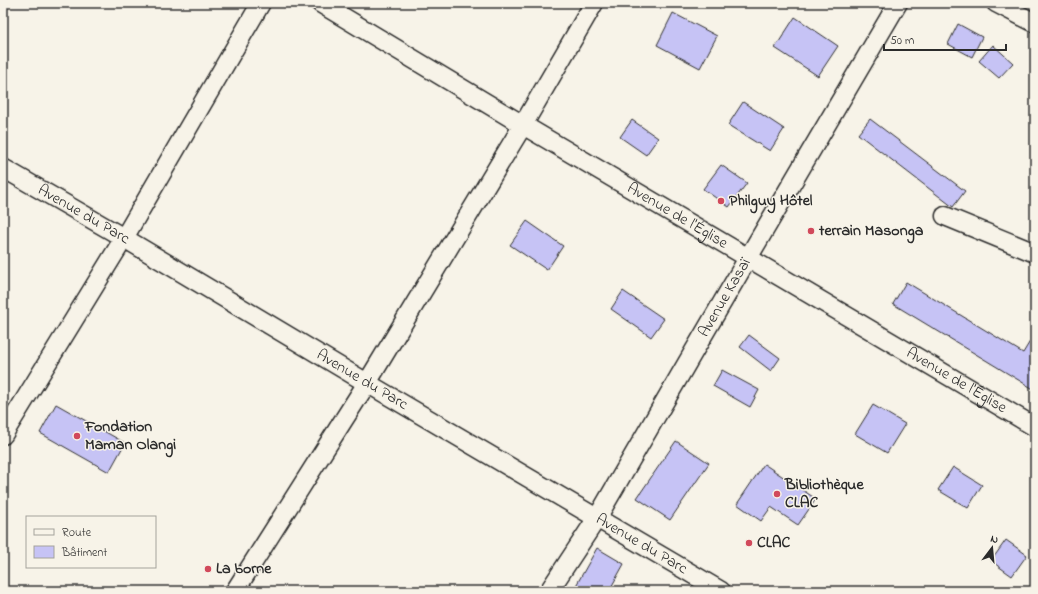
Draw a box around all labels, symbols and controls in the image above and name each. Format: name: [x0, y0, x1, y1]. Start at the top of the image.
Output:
scale bar: [884, 26, 1006, 52]
text: 50 m: [890, 32, 914, 50]
street label: Avenue de l'Église: [622, 177, 733, 256]
street label: Avenue du Parc: [33, 178, 135, 251]
place label: Philguy Hôtel: [729, 189, 813, 214]
marker: Philguy Hôtel: [716, 196, 726, 206]
place label: terrain Masonga: [818, 219, 924, 244]
marker: terrain Masonga: [806, 226, 816, 236]
street label: Avenue Kasaï: [692, 253, 758, 342]
street label: Avenue de l'Église: [901, 341, 1012, 420]
street label: Avenue du Parc: [312, 343, 413, 417]
place label: Fondation Maman Olangi: [84, 415, 176, 458]
marker: Fondation Maman Olangi: [72, 431, 82, 441]
place label: Bibliothèque CLAC: [784, 473, 864, 515]
marker: Bibliothèque CLAC: [772, 489, 782, 499]
street label: Avenue du Parc: [591, 508, 693, 581]
legend: [26, 516, 156, 568]
text: Route: [62, 524, 92, 542]
north arrow: [972, 528, 1012, 568]
place label: CLAC: [757, 531, 791, 555]
text: N: [989, 531, 1000, 548]
marker: CLAC: [744, 538, 754, 548]
text: Bâtiment: [61, 544, 107, 562]
place label: La borne: [216, 557, 272, 581]
marker: La borne: [203, 564, 213, 574]

